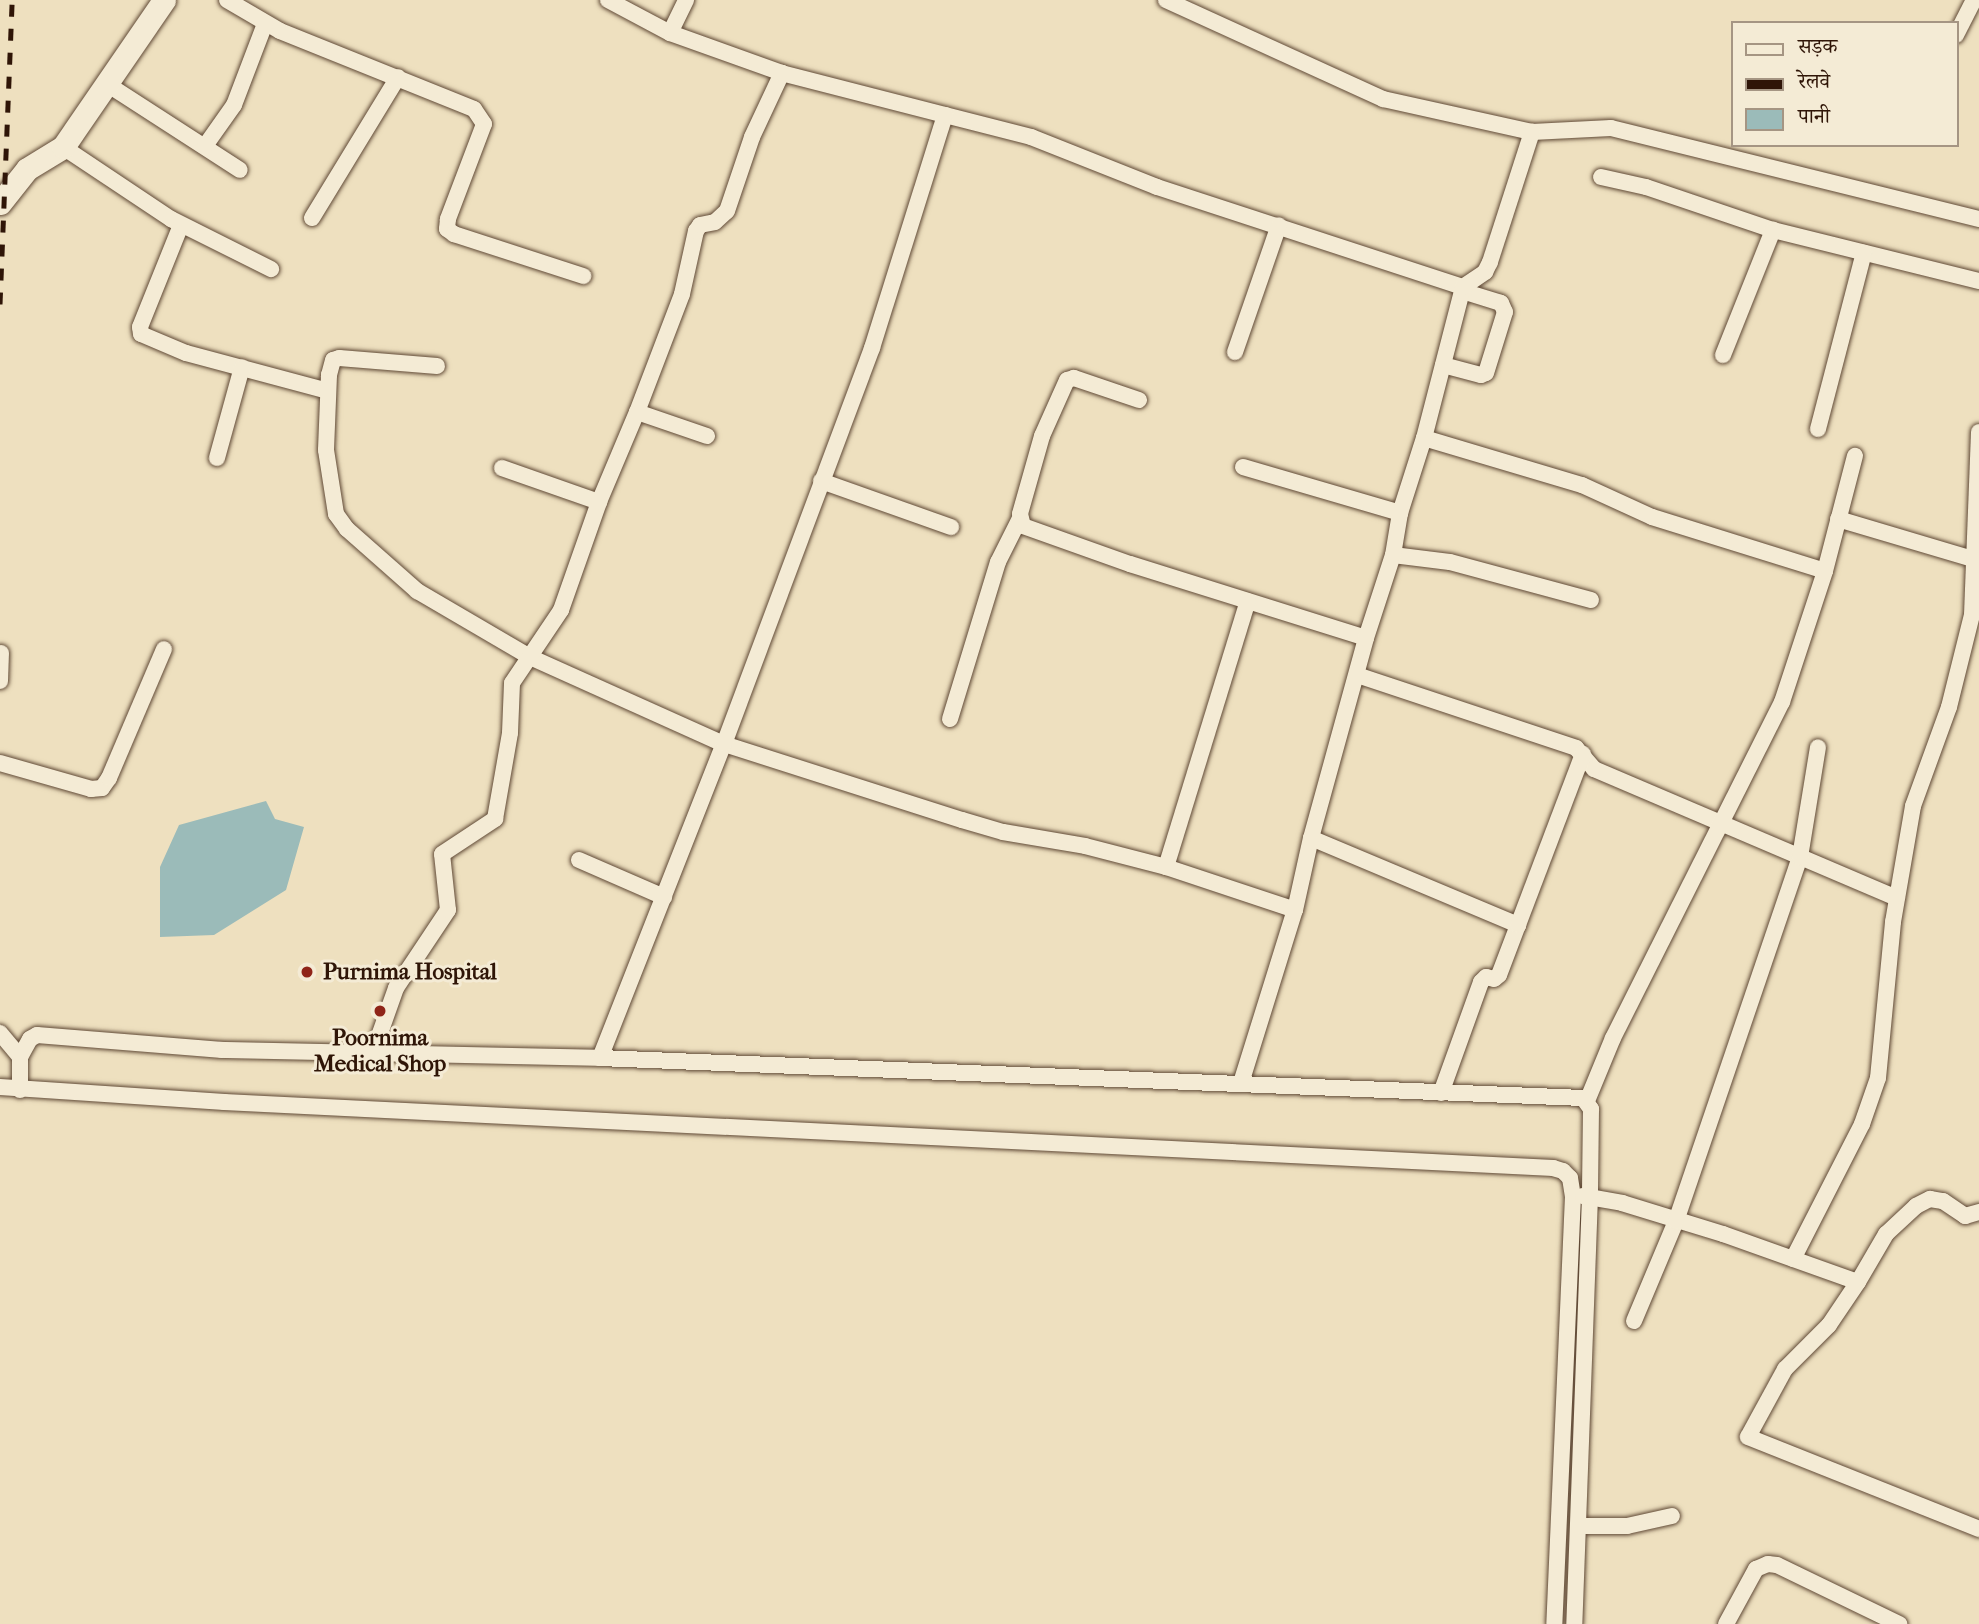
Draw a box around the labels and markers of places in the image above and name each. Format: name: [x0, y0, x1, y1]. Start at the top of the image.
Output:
place label: Purnima Hospital: [323, 958, 497, 986]
marker: Purnima Hospital: [297, 962, 317, 982]
marker: Poornima Medical Shop: [370, 1001, 390, 1021]
place label: Poornima Medical Shop: [314, 1024, 446, 1078]

